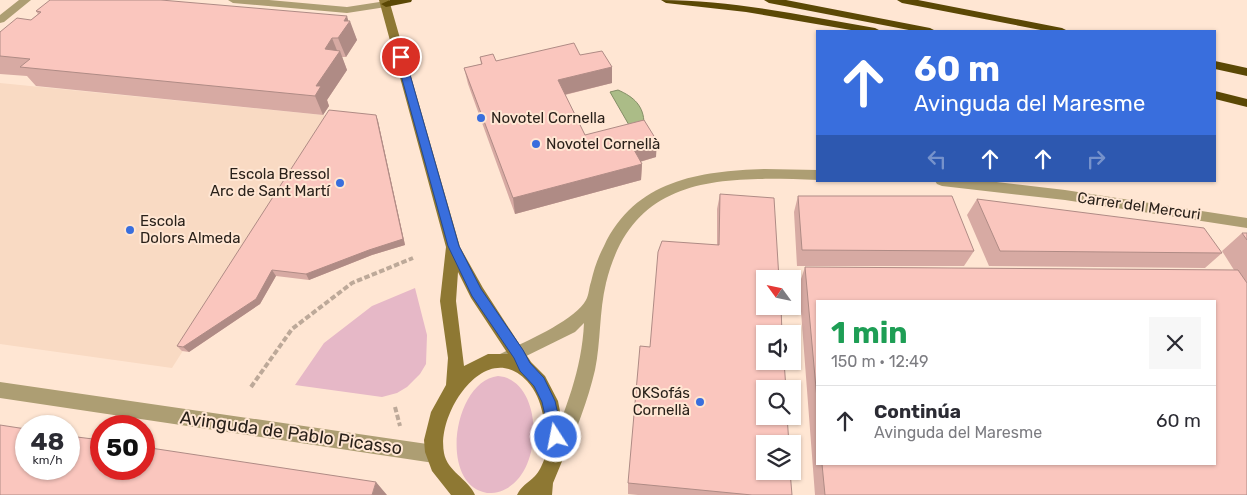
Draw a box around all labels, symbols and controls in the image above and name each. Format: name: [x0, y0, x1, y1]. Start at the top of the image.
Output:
pin: [380, 36, 422, 78]
icon: arrive: [387, 43, 415, 71]
text: 60 m: [914, 48, 1000, 90]
icon: ahead: [831, 50, 896, 115]
text: Avinguda del Maresme: [914, 90, 1145, 117]
place label: Novotel Cornella: [491, 109, 605, 127]
marker: Novotel Cornella: [475, 112, 487, 124]
place label: Novotel Cornellà: [546, 135, 660, 153]
marker: Novotel Cornellà: [530, 138, 542, 150]
icon: left: [923, 145, 951, 173]
icon: ahead: [976, 145, 1004, 173]
icon: ahead: [1029, 145, 1057, 173]
icon: right: [1082, 145, 1110, 173]
place label: Escola Bressol Arc de Sant Martí: [210, 165, 331, 200]
marker: Escola Bressol Arc de Sant Martí: [334, 177, 346, 189]
street label: Carrer del Mercuri: [1076, 188, 1202, 224]
place label: Escola Dolors Almeda: [140, 212, 240, 247]
marker: Escola Dolors Almeda: [124, 224, 136, 236]
north arrow: [756, 270, 801, 315]
map controls: [756, 270, 801, 480]
text: 1 min: [831, 315, 908, 351]
button: close: [1149, 317, 1201, 369]
button: sound: [756, 325, 801, 370]
text: 150 m · 12:49: [831, 352, 928, 371]
button: search: [756, 380, 801, 425]
place label: OKSofás Cornellà: [632, 384, 690, 419]
marker: OKSofás Cornellà: [694, 396, 706, 408]
text: Continúa: [874, 400, 961, 423]
street label: Avinguda de Pablo Picasso: [178, 407, 404, 459]
icon: ahead: [831, 407, 859, 435]
text: 60 m: [1156, 409, 1201, 432]
position arrow: [529, 410, 581, 462]
speed limit sign: 50: [90, 415, 155, 480]
text: Avinguda del Maresme: [874, 423, 1042, 442]
text: 48: [30, 427, 65, 456]
button: layers: [756, 435, 801, 480]
text: km/h: [33, 453, 62, 467]

